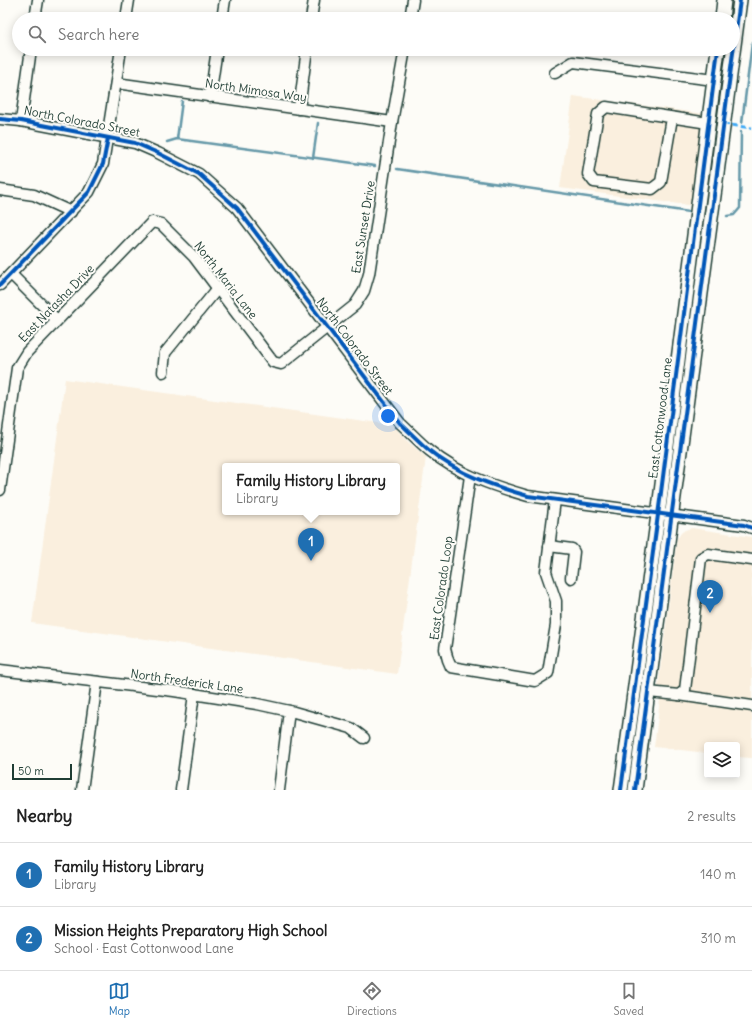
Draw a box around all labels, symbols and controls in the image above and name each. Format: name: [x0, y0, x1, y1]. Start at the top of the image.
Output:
search box: [12, 12, 740, 56]
icon: search: [26, 23, 48, 45]
text: Search here: [58, 25, 139, 44]
street label: North Mimosa Way: [204, 75, 308, 105]
street label: North Colorado Street: [23, 102, 141, 140]
street label: East Sunset Drive: [348, 179, 378, 275]
street label: North Maria Lane: [191, 238, 261, 322]
street label: East Natasha Drive: [15, 261, 97, 345]
street label: North Colorado Street: [314, 294, 396, 398]
street label: East Cottonwood Lane: [645, 357, 675, 479]
your location: [378, 406, 398, 426]
popup: [222, 463, 400, 515]
text: Family History Library: [236, 471, 386, 490]
text: Library: [236, 490, 278, 507]
pin: 1: [298, 528, 324, 561]
street label: East Colorado Loop: [426, 535, 456, 641]
pin: 2: [697, 580, 723, 613]
street label: North Frederick Lane: [130, 666, 244, 696]
map controls: [704, 742, 740, 778]
button: layers: [704, 742, 740, 778]
scale bar: [12, 762, 72, 781]
text: 50 m: [18, 764, 44, 778]
text: Nearby: [16, 805, 72, 827]
text: 2 results: [687, 808, 736, 825]
text: Family History Library: [54, 857, 204, 876]
text: 1: [26, 866, 32, 883]
text: 140 m: [700, 866, 736, 883]
text: Library: [54, 876, 96, 893]
text: Mission Heights Preparatory High School: [54, 921, 327, 940]
text: 2: [25, 930, 33, 947]
text: 310 m: [701, 930, 736, 947]
text: School · East Cottonwood Lane: [54, 940, 234, 957]
tab: Map: [108, 980, 130, 1018]
tab: Directions: [347, 980, 397, 1018]
tab: Saved: [613, 980, 644, 1018]

